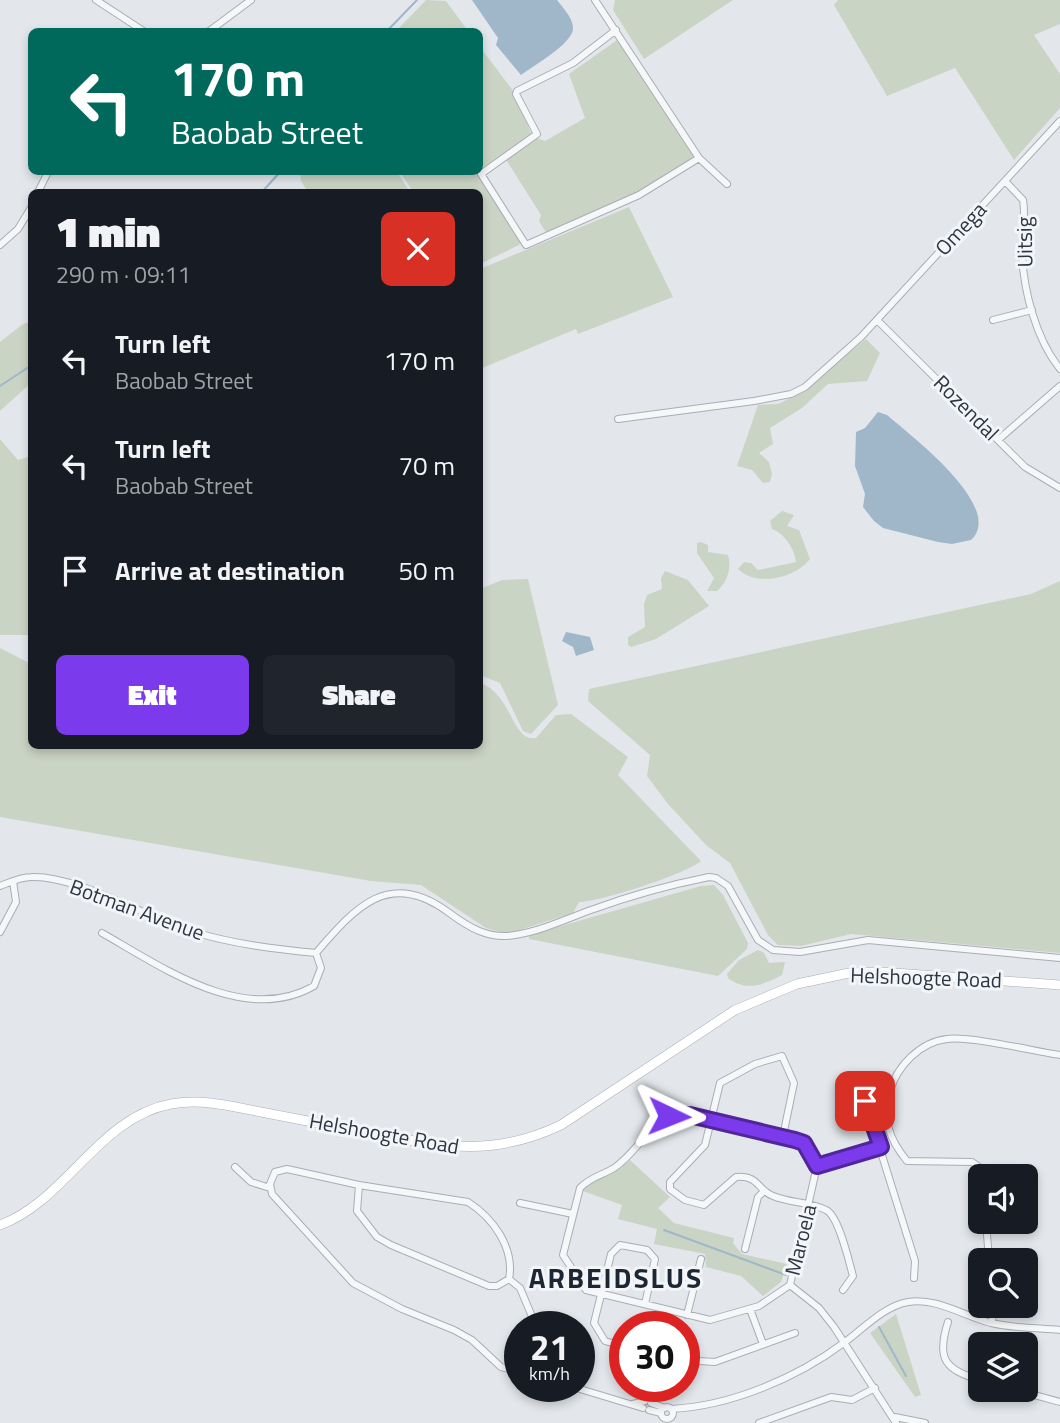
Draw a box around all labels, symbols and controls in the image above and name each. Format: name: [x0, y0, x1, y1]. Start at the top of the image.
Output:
text: 170 m: [171, 40, 305, 115]
icon: left: [56, 56, 147, 147]
text: Baobab Street: [171, 108, 363, 156]
street label: Omega: [927, 194, 994, 262]
text: 1 min: [56, 199, 160, 263]
button: close: [381, 212, 455, 286]
street label: Uitsig: [1008, 216, 1040, 268]
text: 290 m · 09:11: [56, 257, 191, 292]
text: Turn left: [115, 324, 210, 363]
text: 170 m: [384, 341, 455, 380]
icon: left: [56, 342, 94, 380]
text: Baobab Street: [115, 363, 253, 398]
street label: Rozendal: [927, 367, 1007, 447]
text: Turn left: [115, 429, 210, 468]
text: 70 m: [398, 446, 455, 485]
icon: left: [56, 447, 94, 485]
text: Baobab Street: [115, 468, 253, 503]
text: Arrive at destination: [115, 551, 345, 590]
text: 50 m: [398, 551, 455, 590]
icon: arrive: [56, 552, 94, 590]
button: Exit: [56, 655, 249, 735]
button: Share: [263, 655, 455, 735]
street label: Botman Avenue: [66, 870, 209, 948]
street label: Helshoogte Road: [850, 958, 1002, 996]
pin: [835, 1071, 895, 1131]
position arrow: [632, 1079, 706, 1153]
icon: arrive: [846, 1082, 884, 1120]
street label: Helshoogte Road: [307, 1104, 462, 1162]
map controls: [968, 1164, 1038, 1402]
button: sound: [968, 1164, 1038, 1234]
street label: Maroela: [776, 1200, 824, 1279]
button: search: [968, 1248, 1038, 1318]
district label: ARBEIDSLUS: [529, 1256, 703, 1299]
speed limit sign: 30: [609, 1311, 700, 1402]
text: 21: [530, 1320, 569, 1374]
button: layers: [968, 1332, 1038, 1402]
text: km/h: [529, 1360, 570, 1387]

